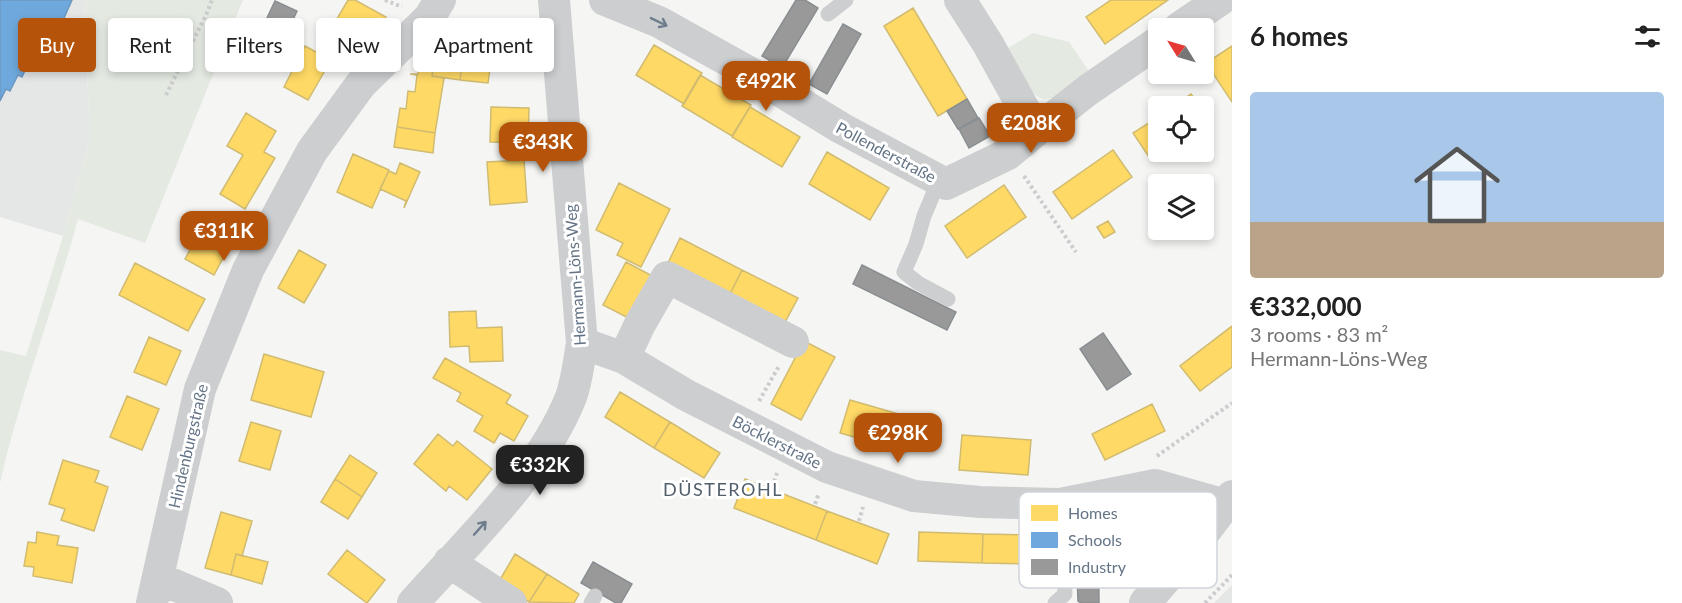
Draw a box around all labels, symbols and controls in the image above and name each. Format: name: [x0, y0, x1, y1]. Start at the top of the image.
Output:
one-way arrow: [650, 17, 668, 29]
chip: Buy: [18, 18, 96, 72]
chip: Rent: [108, 18, 193, 72]
chip: Filters: [205, 18, 304, 72]
chip: New: [316, 18, 401, 72]
chip: Apartment: [413, 18, 554, 72]
north arrow: [1148, 18, 1214, 84]
map controls: [1148, 18, 1214, 240]
text: 6 homes: [1250, 20, 1348, 52]
icon: filters: [1631, 20, 1664, 53]
pin: €492K: [724, 61, 808, 112]
text: €492K: [736, 68, 796, 92]
button: locate: [1148, 96, 1214, 162]
pin: €208K: [989, 103, 1073, 154]
text: €208K: [1001, 110, 1061, 134]
street label: Pollenderstraße: [833, 117, 939, 186]
pin: €343K: [501, 122, 585, 173]
text: €343K: [513, 129, 573, 153]
icon: home: [1403, 131, 1511, 239]
button: layers: [1148, 174, 1214, 240]
street label: Hermann-Löns-Weg: [560, 204, 589, 346]
pin: €311K: [182, 211, 266, 262]
text: €311K: [194, 218, 254, 242]
text: €332,000: [1250, 290, 1362, 322]
text: 3 rooms · 83 m²: [1250, 322, 1388, 346]
text: Hermann-Löns-Weg: [1250, 346, 1427, 370]
street label: Hindenburgstraße: [164, 382, 211, 510]
street label: Böcklerstraße: [730, 411, 825, 472]
pin: €298K: [856, 413, 940, 464]
text: €298K: [868, 420, 928, 444]
pin: €332K: [498, 445, 582, 496]
text: €332K: [510, 452, 570, 476]
district label: DÜSTEROHL: [663, 478, 783, 500]
legend: [1019, 492, 1217, 588]
text: Homes: [1068, 503, 1118, 522]
one-way arrow: [473, 520, 487, 535]
text: Schools: [1068, 530, 1122, 549]
text: Industry: [1068, 557, 1127, 576]

